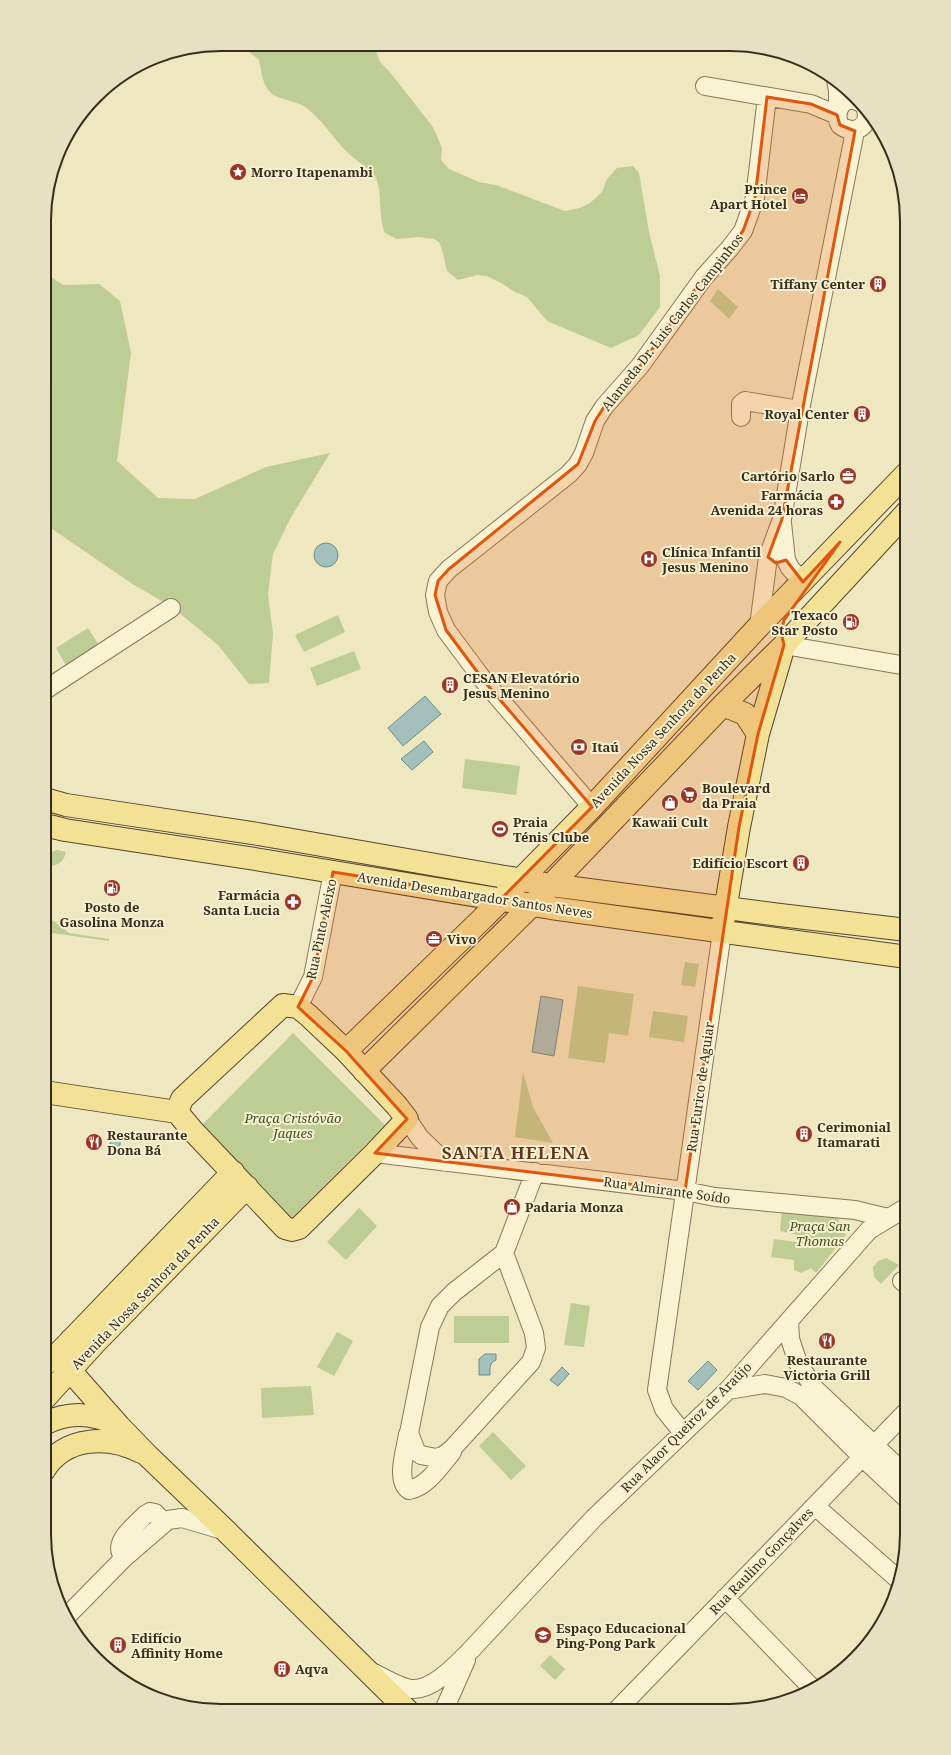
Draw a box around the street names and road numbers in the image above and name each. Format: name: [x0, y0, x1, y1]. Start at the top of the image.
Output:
street label: Alameda Dr. Luis Carlos Campinhos: [597, 229, 747, 414]
street label: Avenida Nossa Senhora da Penha: [586, 648, 740, 812]
street label: Avenida Desembargador Santos Neves: [356, 868, 594, 922]
street label: Rua Pinto Aleixo: [302, 877, 340, 981]
street label: Rua Eurico de Aguiar: [682, 1021, 718, 1153]
street label: Rua Almirante Soído: [602, 1172, 732, 1208]
street label: Avenida Nossa Senhora da Penha: [67, 1213, 223, 1373]
street label: Rua Alaor Queiroz de Araújo: [617, 1358, 755, 1496]
street label: Rua Raulino Gonçalves: [705, 1503, 817, 1618]

